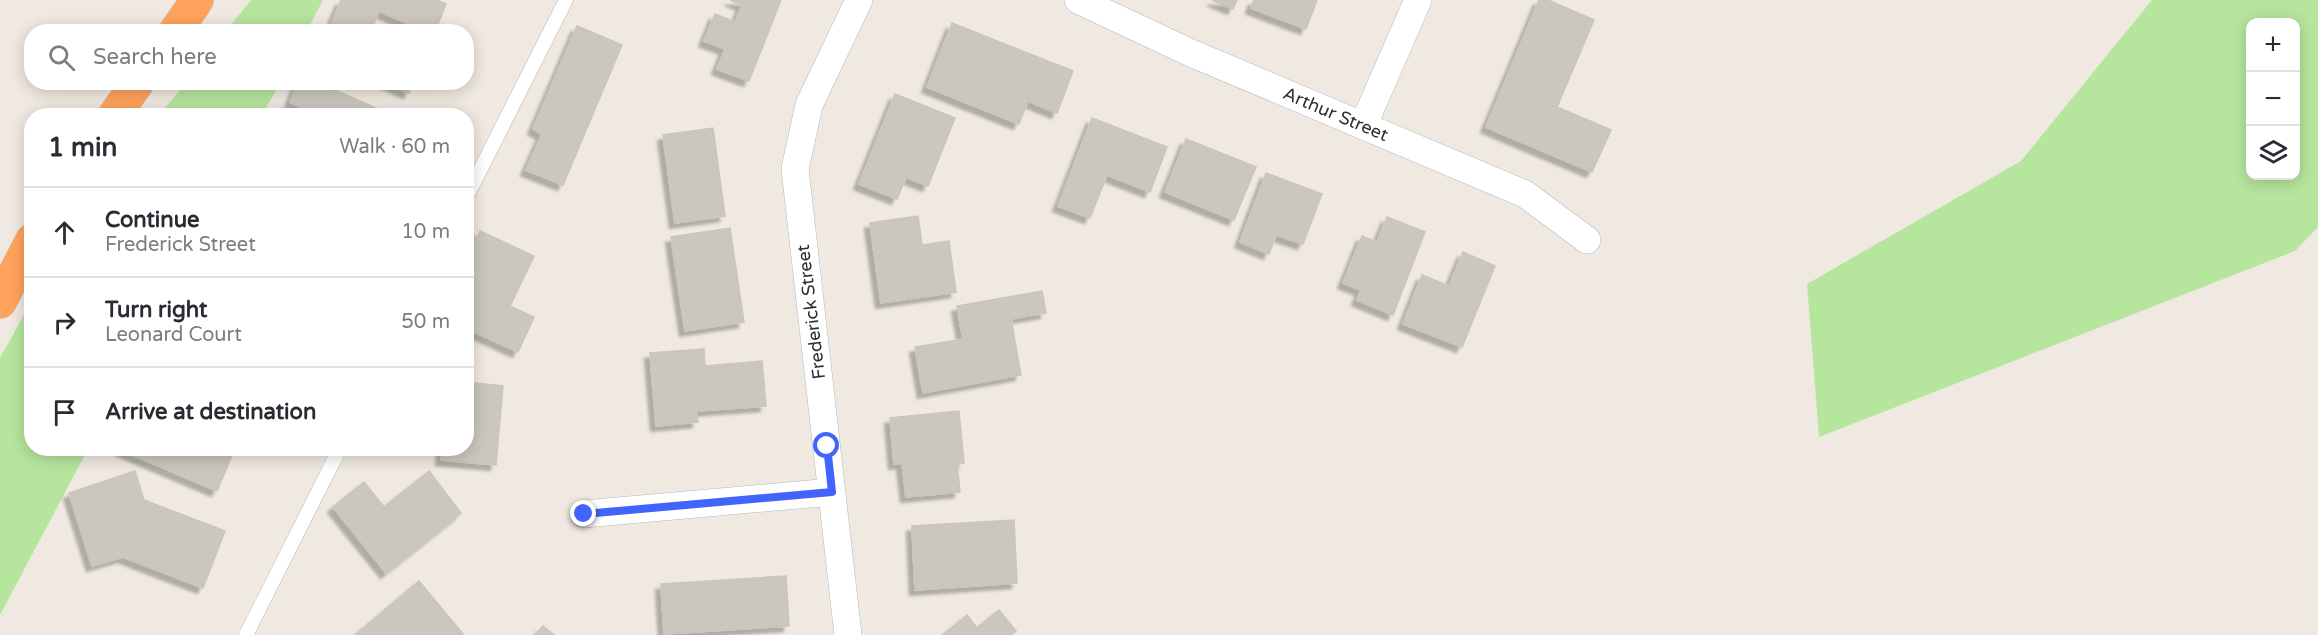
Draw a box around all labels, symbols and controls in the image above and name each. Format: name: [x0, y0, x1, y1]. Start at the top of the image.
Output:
map controls: [2246, 18, 2300, 180]
button: +: [2246, 18, 2300, 72]
search box: [24, 24, 474, 90]
icon: search: [45, 41, 78, 74]
text: Search here: [93, 44, 217, 70]
button: −: [2246, 72, 2300, 126]
street label: Arthur Street: [1280, 82, 1392, 146]
button: layers: [2246, 126, 2300, 180]
text: 1 min: [48, 132, 117, 163]
text: Walk · 60 m: [339, 135, 450, 159]
text: Continue: [105, 207, 200, 233]
icon: ahead: [48, 216, 81, 249]
text: 10 m: [401, 220, 450, 244]
text: Frederick Street: [105, 233, 256, 257]
street label: Frederick Street: [792, 243, 830, 381]
text: Turn right: [105, 297, 207, 323]
icon: right: [48, 306, 81, 339]
text: 50 m: [401, 310, 450, 334]
text: Leonard Court: [105, 323, 242, 347]
icon: arrive: [48, 396, 81, 429]
text: Arrive at destination: [105, 399, 316, 425]
route start: [813, 432, 839, 458]
route end: [570, 500, 596, 526]

